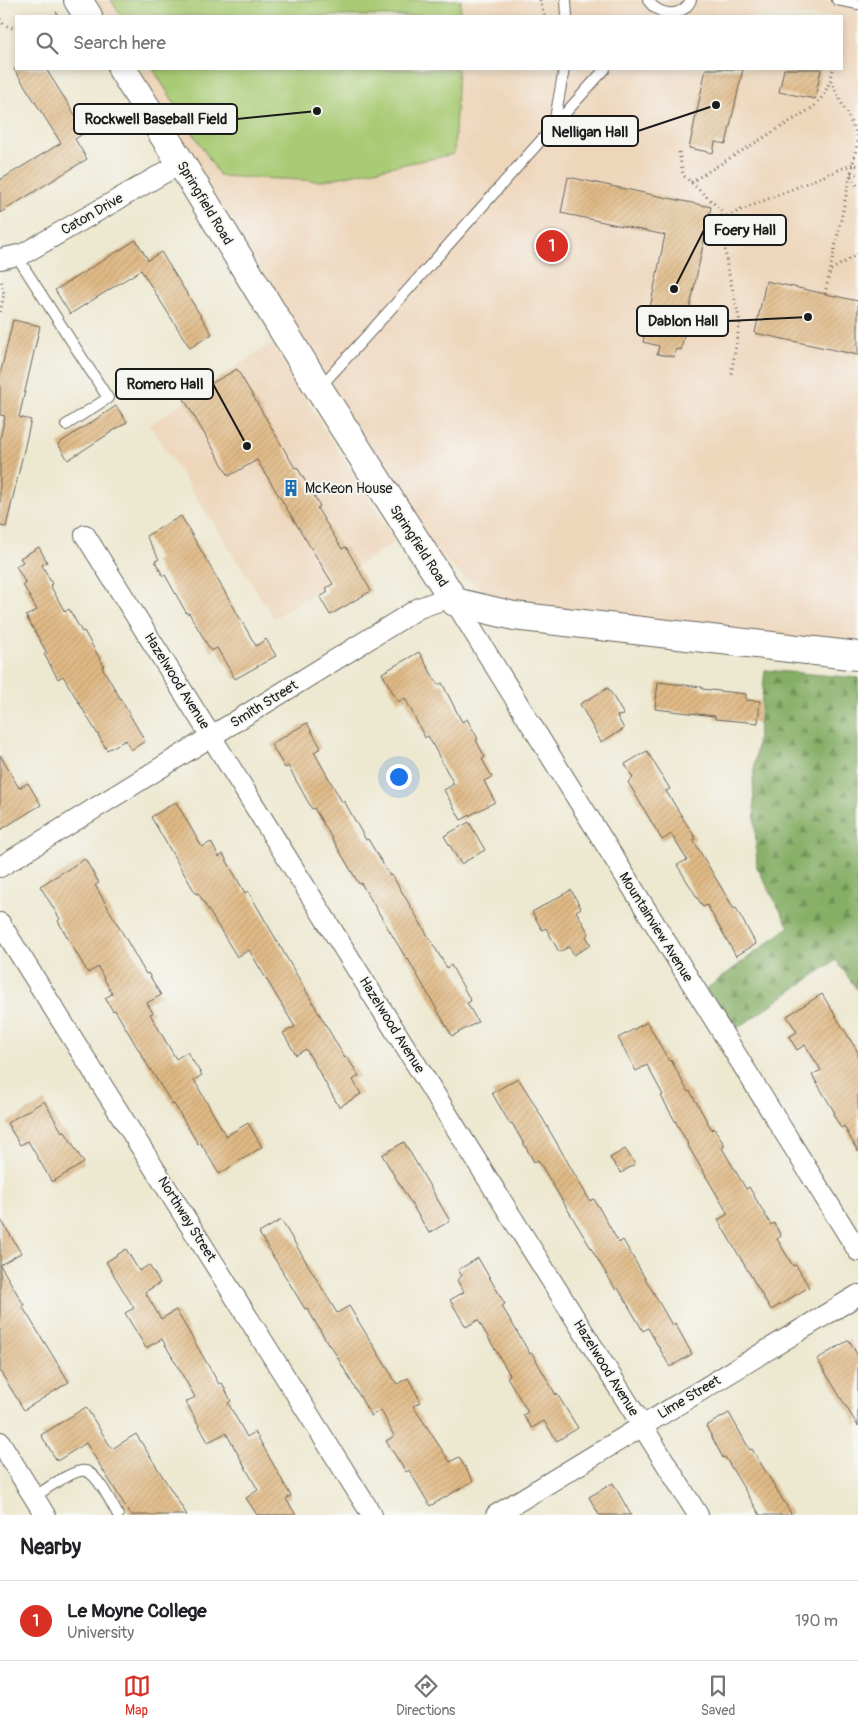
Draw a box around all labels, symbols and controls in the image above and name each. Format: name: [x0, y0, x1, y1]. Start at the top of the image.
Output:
search box: [15, 15, 843, 70]
icon: search: [33, 29, 61, 57]
text: Search here: [73, 31, 166, 55]
callout: Rockwell Baseball Field: [74, 104, 237, 134]
text: Rockwell Baseball Field: [85, 110, 227, 129]
callout: Nelligan Hall: [542, 116, 638, 146]
text: Nelligan Hall: [552, 123, 628, 142]
street label: Springfield Road: [173, 158, 237, 248]
street label: Caton Drive: [58, 189, 126, 239]
callout: Foery Hall: [704, 215, 786, 245]
text: Foery Hall: [714, 221, 776, 240]
pin: 1: [536, 227, 568, 265]
callout: Dablon Hall: [637, 306, 728, 336]
text: Dablon Hall: [648, 312, 718, 331]
callout: Romero Hall: [116, 369, 213, 399]
text: Romero Hall: [127, 375, 203, 394]
building icon: McKeon House: [281, 478, 301, 498]
place label: McKeon House: [305, 480, 393, 497]
street label: Springfield Road: [386, 502, 452, 590]
street label: Hazelwood Avenue: [141, 630, 213, 732]
street label: Smith Street: [227, 676, 301, 731]
your location: [386, 764, 412, 790]
street label: Mountainview Avenue: [615, 869, 697, 985]
street label: Hazelwood Avenue: [356, 974, 428, 1076]
street label: Northway Street: [154, 1173, 220, 1265]
street label: Hazelwood Avenue: [570, 1317, 642, 1419]
street label: Lime Street: [654, 1371, 724, 1422]
text: Nearby: [20, 1534, 81, 1561]
text: Le Moyne College: [67, 1599, 207, 1623]
text: 1: [33, 1611, 39, 1631]
text: 190 m: [795, 1611, 838, 1631]
text: University: [67, 1623, 134, 1643]
tab: Map: [123, 1672, 151, 1719]
tab: Directions: [396, 1672, 455, 1719]
tab: Saved: [701, 1672, 735, 1719]

